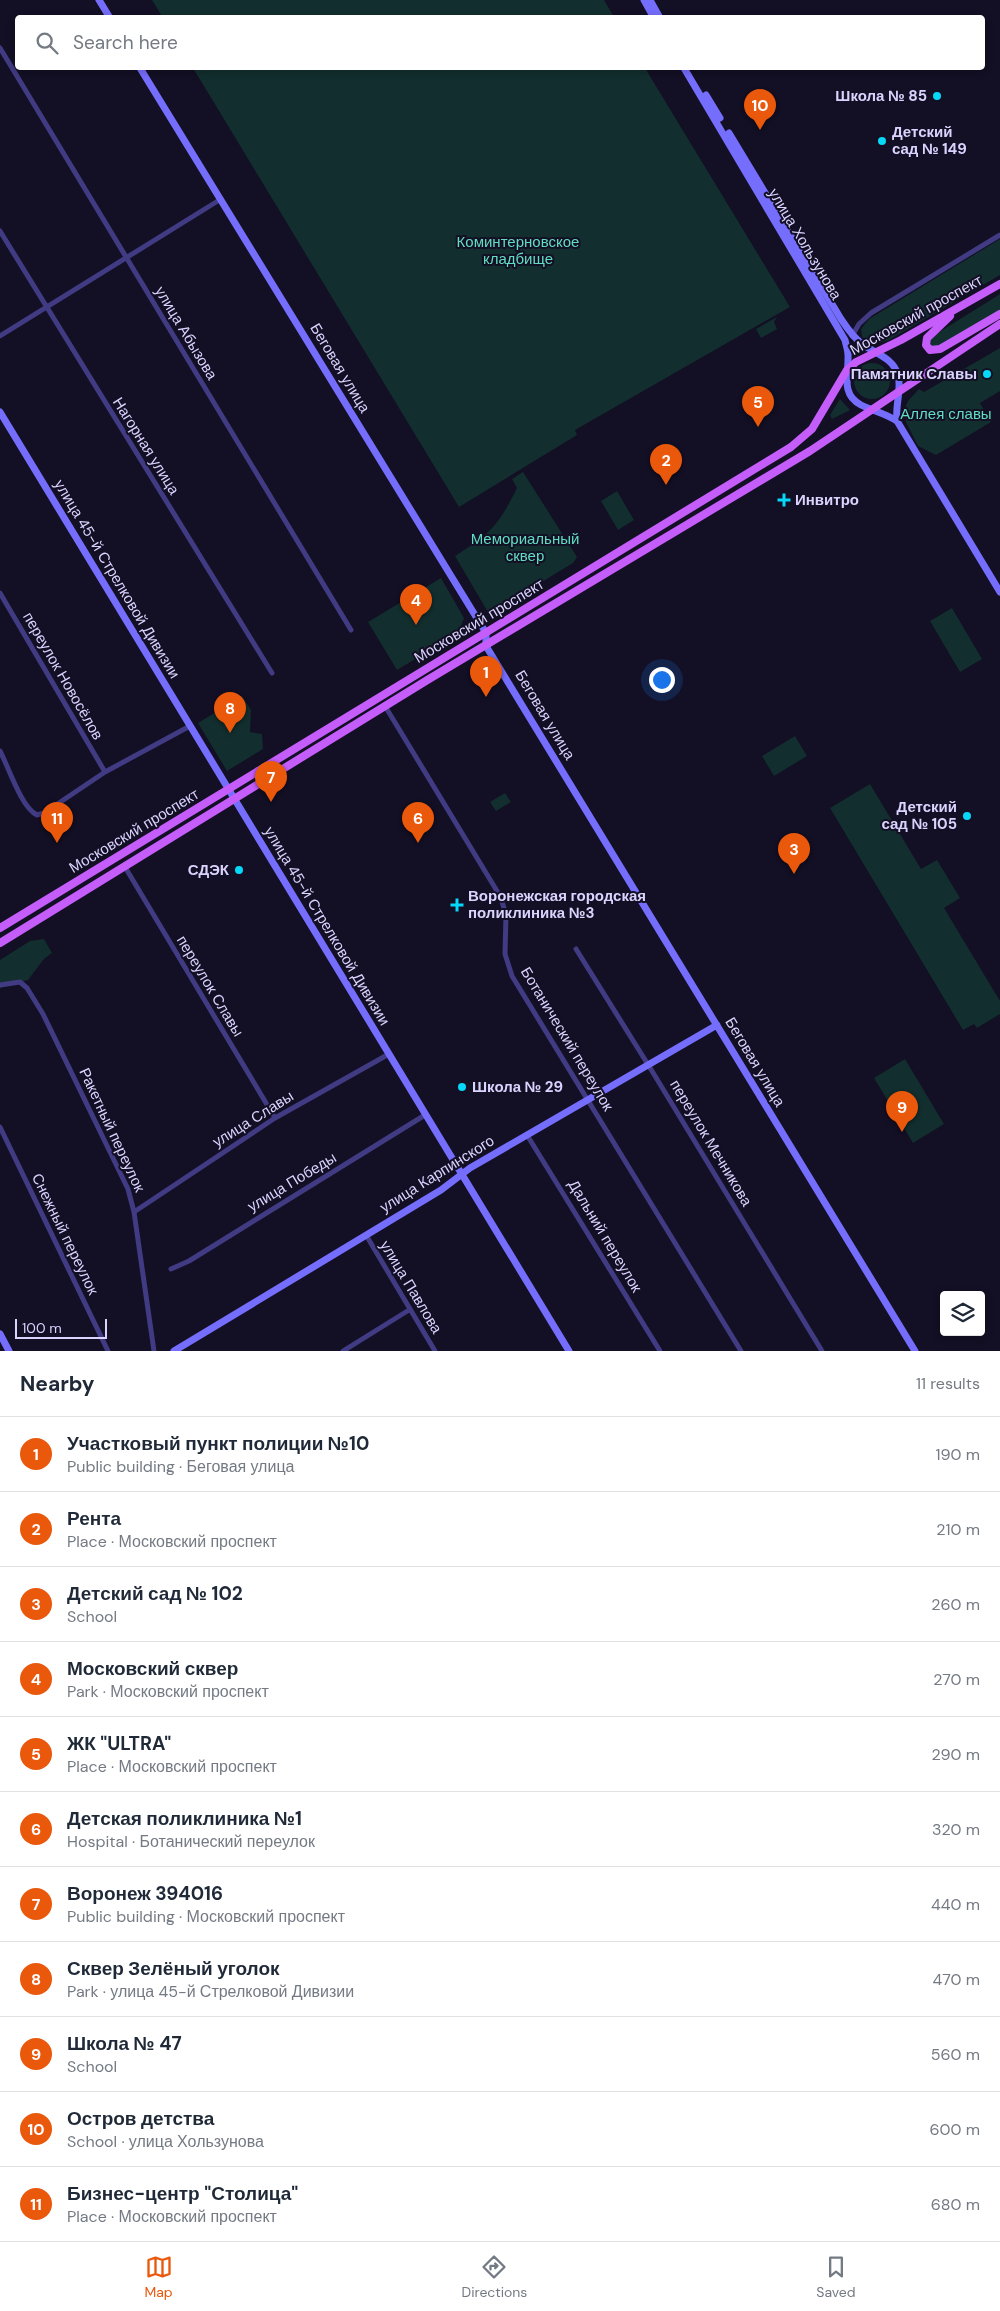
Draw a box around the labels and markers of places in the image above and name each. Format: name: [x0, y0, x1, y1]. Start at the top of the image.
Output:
place label: Школа № 85: [835, 86, 927, 106]
pin: 10: [744, 89, 776, 130]
marker: Школа № 85: [931, 90, 943, 102]
place label: Детский сад № 149: [892, 122, 967, 159]
marker: Детский сад № 149: [876, 135, 888, 147]
place label: Памятник Славы: [851, 364, 977, 384]
marker: Памятник Славы: [981, 368, 993, 380]
pin: 5: [742, 386, 774, 427]
pin: 2: [650, 444, 682, 485]
place label: Инвитро: [795, 490, 859, 510]
marker: Инвитро: [777, 493, 791, 507]
pin: 4: [400, 584, 432, 625]
pin: 1: [470, 656, 502, 697]
pin: 8: [214, 692, 246, 733]
pin: 7: [255, 761, 287, 802]
place label: Детский сад № 105: [881, 797, 957, 834]
pin: 11: [41, 802, 73, 843]
pin: 6: [402, 802, 434, 843]
marker: Детский сад № 105: [961, 810, 973, 822]
pin: 3: [778, 833, 810, 874]
place label: СДЭК: [188, 860, 230, 880]
marker: СДЭК: [233, 864, 245, 876]
place label: Воронежская городская поликлиника №3: [468, 886, 646, 923]
marker: Воронежская городская поликлиника №3: [450, 898, 464, 912]
place label: Школа № 29: [472, 1077, 563, 1097]
marker: Школа № 29: [456, 1081, 468, 1093]
pin: 9: [886, 1091, 918, 1132]

